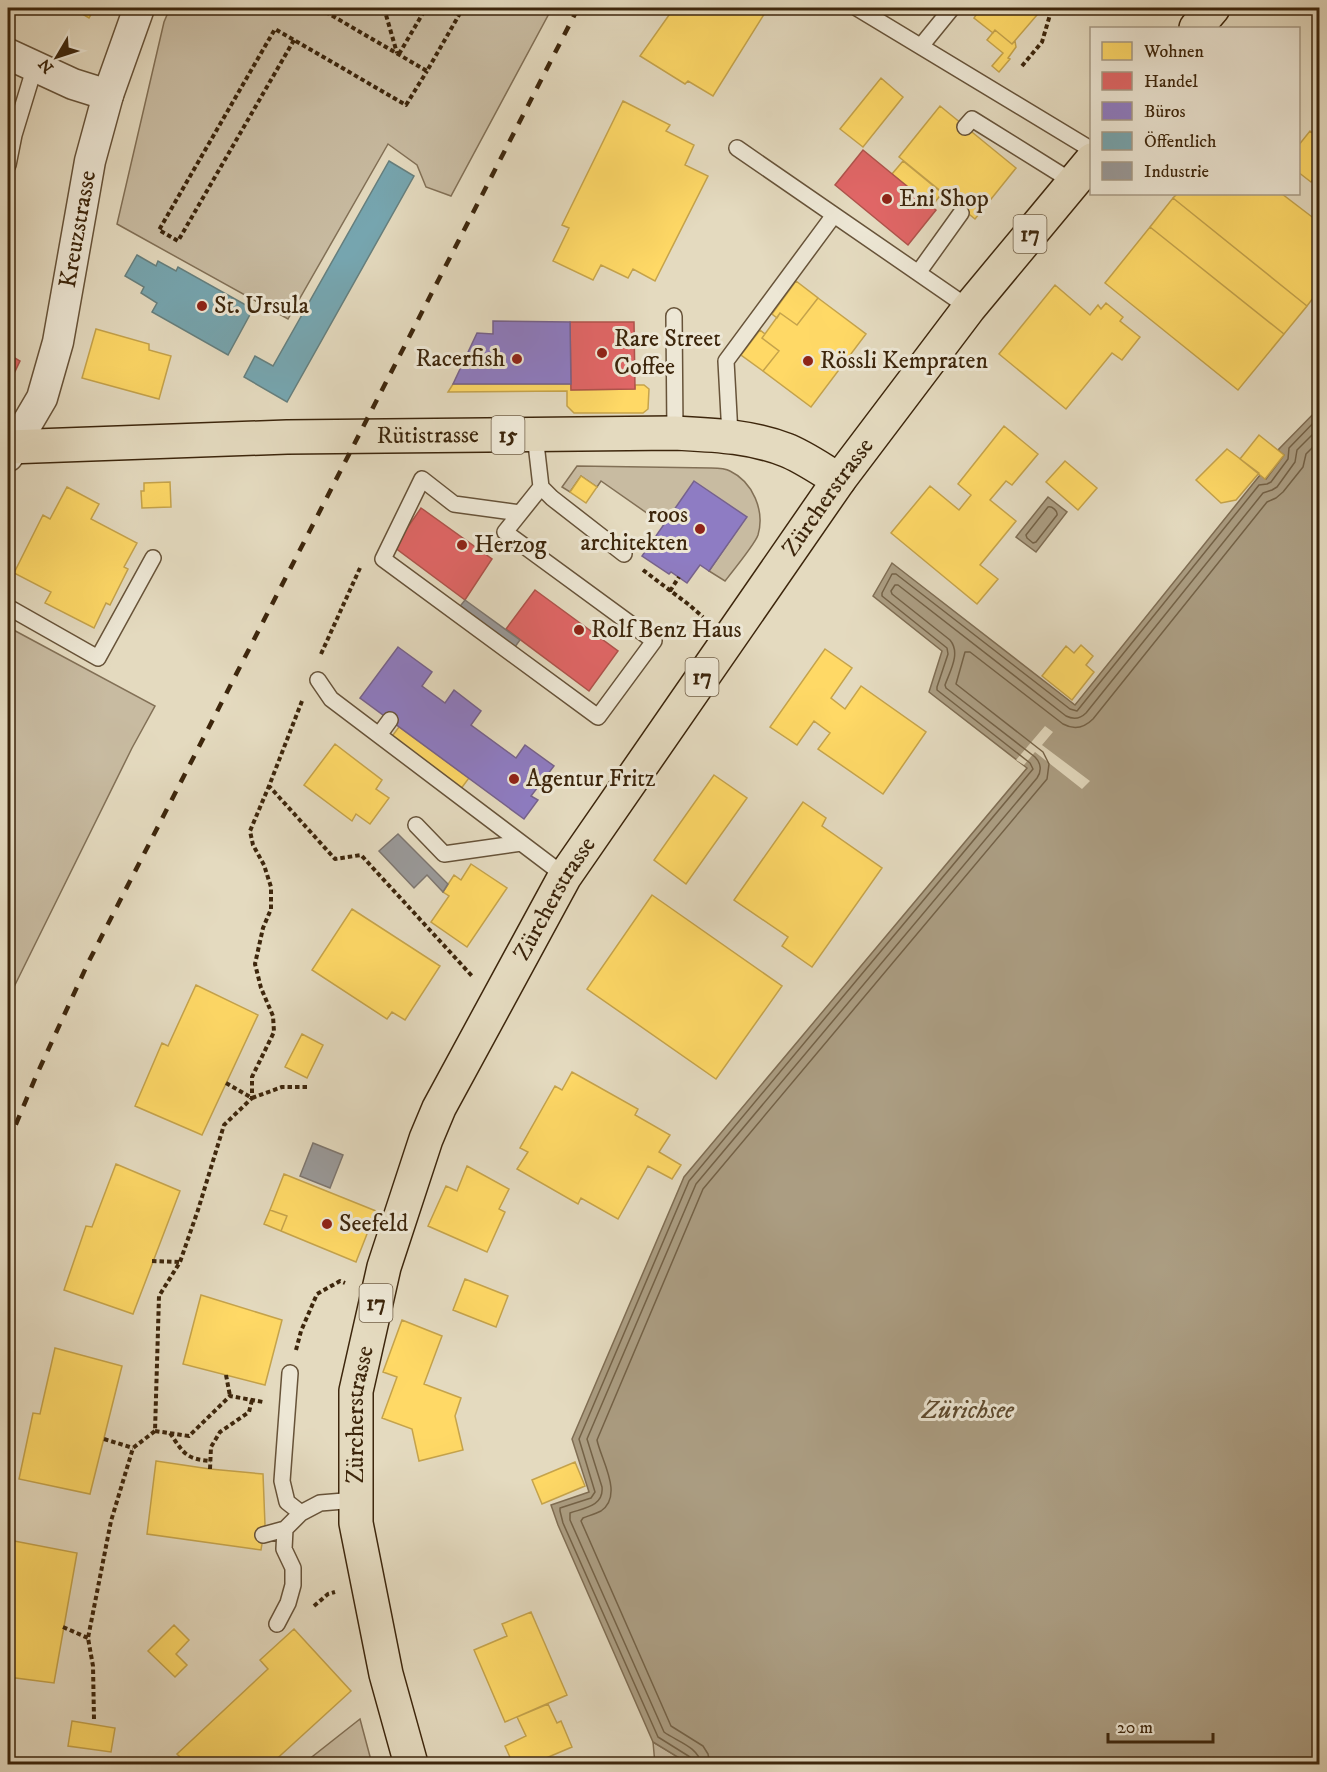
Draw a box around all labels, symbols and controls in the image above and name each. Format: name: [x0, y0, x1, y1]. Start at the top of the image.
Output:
north arrow: [27, 27, 87, 87]
legend: [1090, 27, 1300, 195]
text: Wohnen: [1143, 41, 1205, 63]
text: N: [34, 54, 58, 77]
text: Handel: [1144, 71, 1199, 93]
text: Büros: [1144, 101, 1186, 123]
text: Öffentlich: [1144, 131, 1217, 153]
text: Industrie: [1144, 161, 1209, 183]
street label: Kreuzstrasse: [53, 168, 103, 290]
place label: Eni Shop: [899, 184, 989, 214]
marker: Eni Shop: [880, 192, 894, 206]
road number: 17: [1014, 215, 1046, 253]
place label: St. Ursula: [214, 291, 310, 321]
marker: St. Ursula: [195, 299, 209, 313]
place label: Rare Street Coffee: [614, 324, 721, 382]
place label: Racerfish: [416, 344, 505, 374]
marker: Rare Street Coffee: [595, 346, 609, 360]
place label: Rössli Kempraten: [820, 346, 988, 376]
marker: Racerfish: [510, 352, 524, 366]
marker: Rössli Kempraten: [801, 354, 815, 368]
road number: 15: [492, 416, 524, 454]
street label: Rütistrasse: [377, 420, 479, 451]
street label: Zürcherstrasse: [776, 432, 880, 562]
place label: roos architekten: [580, 500, 688, 558]
marker: roos architekten: [693, 522, 707, 536]
place label: Herzog: [474, 530, 547, 560]
marker: Herzog: [455, 538, 469, 552]
place label: Rolf Benz Haus: [591, 615, 742, 645]
marker: Rolf Benz Haus: [572, 623, 586, 637]
road number: 17: [686, 658, 718, 696]
place label: Agentur Fritz: [526, 764, 656, 794]
marker: Agentur Fritz: [507, 772, 521, 786]
street label: Zürcherstrasse: [507, 831, 603, 966]
place label: Seefeld: [339, 1209, 408, 1239]
marker: Seefeld: [320, 1217, 334, 1231]
road number: 17: [360, 1284, 392, 1322]
street label: Zürcherstrasse: [341, 1343, 381, 1484]
water label: Zürichsee: [920, 1394, 1015, 1427]
scale bar: [1108, 1706, 1213, 1744]
text: 20 m: [1117, 1717, 1153, 1739]

